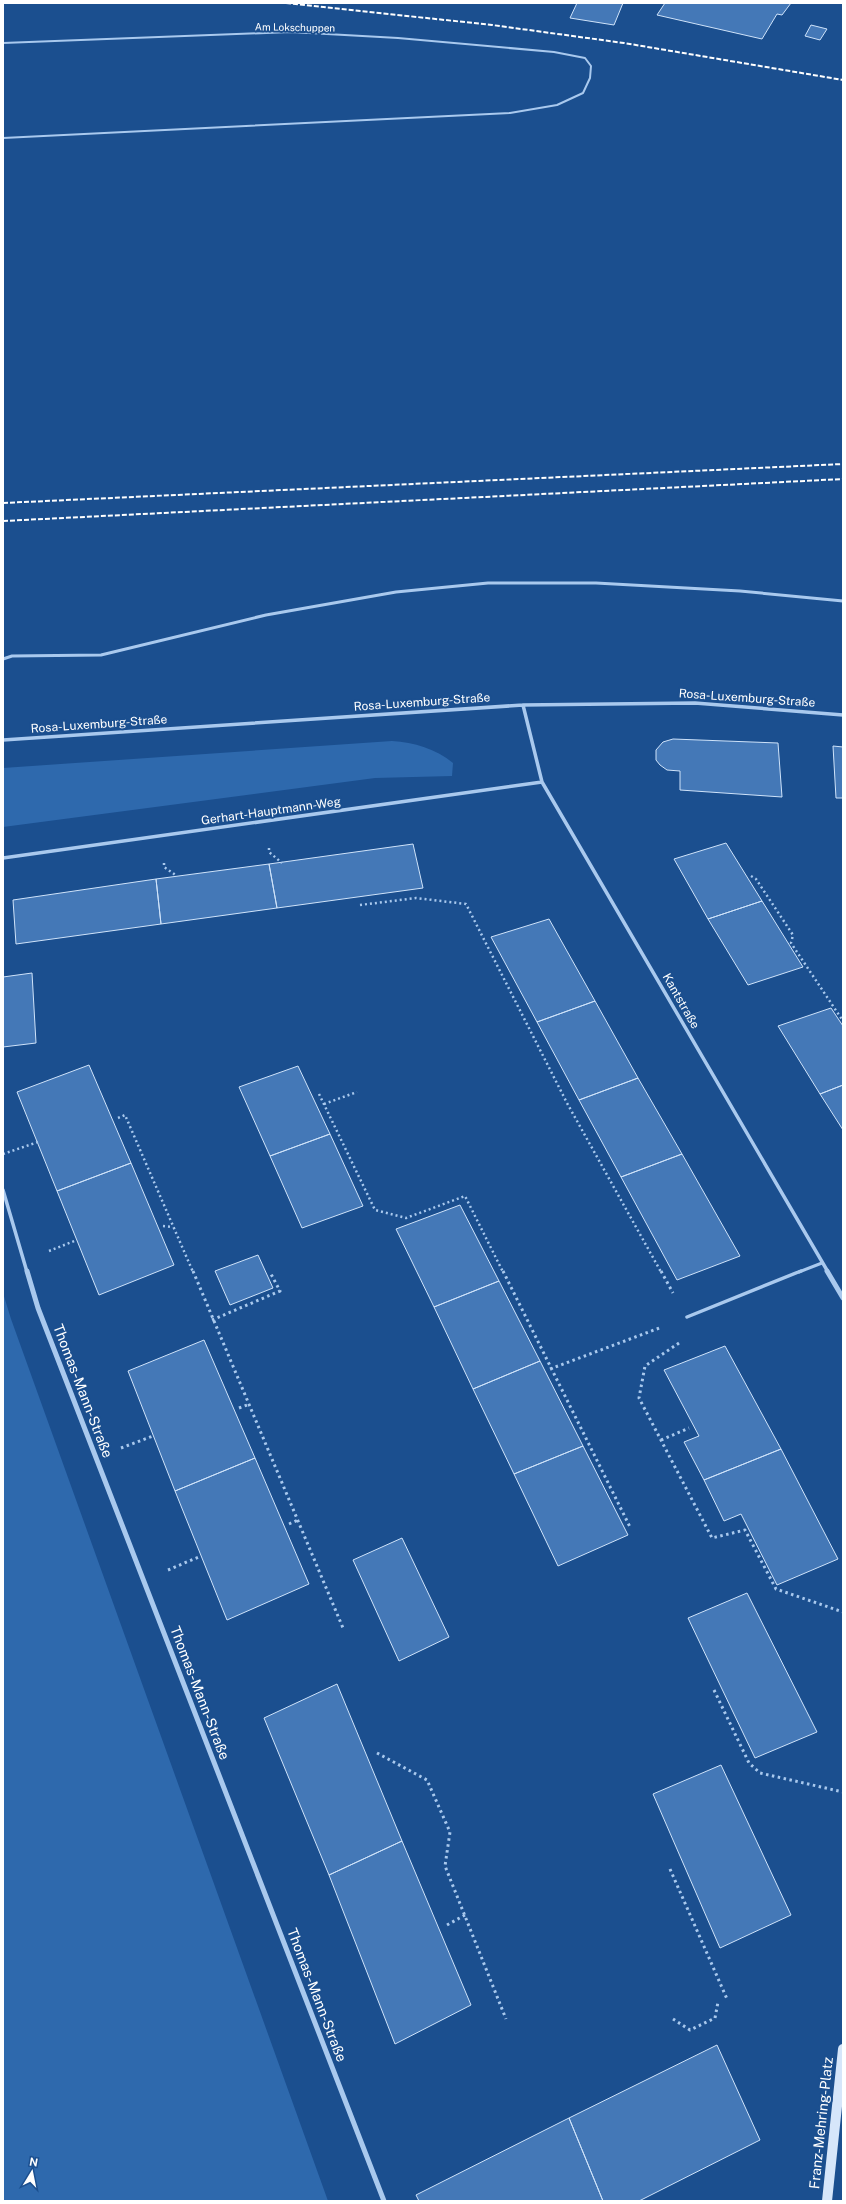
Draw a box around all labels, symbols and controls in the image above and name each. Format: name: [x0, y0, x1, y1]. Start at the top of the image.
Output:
street label: Am Lokschuppen: [255, 20, 335, 34]
street label: Rosa-Luxemburg-Straße: [678, 686, 816, 710]
street label: Rosa-Luxemburg-Straße: [353, 690, 491, 714]
street label: Rosa-Luxemburg-Straße: [30, 712, 168, 736]
street label: Gerhart-Hauptmann-Weg: [200, 794, 342, 828]
street label: Kantstraße: [660, 971, 703, 1031]
street label: Thomas-Mann-Straße: [50, 1322, 116, 1460]
street label: Thomas-Mann-Straße: [167, 1624, 233, 1762]
street label: Thomas-Mann-Straße: [284, 1926, 350, 2064]
street label: Franz-Mehring-Platz: [806, 2056, 836, 2190]
north arrow: [12, 2152, 52, 2192]
text: N: [28, 2155, 39, 2169]

